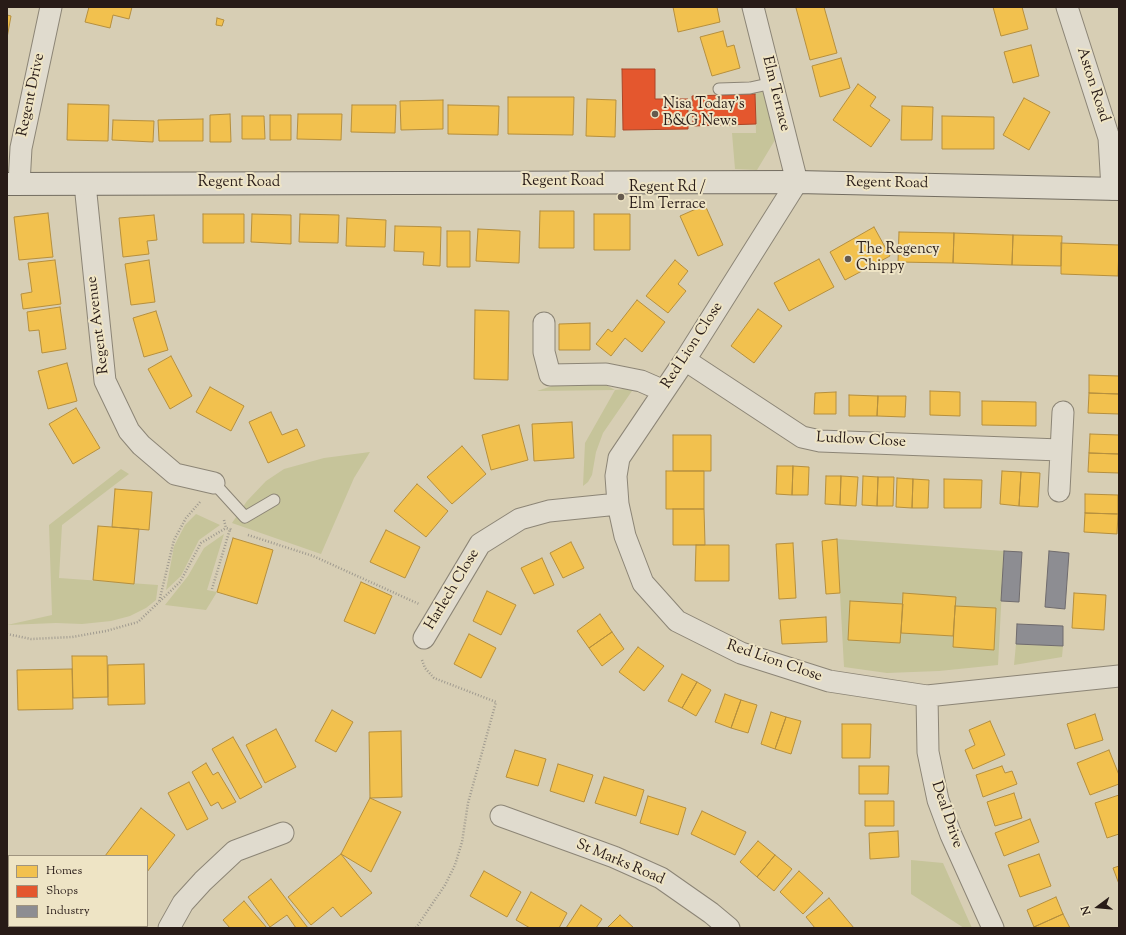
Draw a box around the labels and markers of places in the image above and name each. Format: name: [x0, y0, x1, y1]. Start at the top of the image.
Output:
place label: Nisa Today's B&G News: [663, 96, 745, 131]
marker: Nisa Today's B&G News: [650, 109, 660, 119]
place label: Regent Rd / Elm Terrace: [629, 179, 706, 214]
marker: Regent Rd / Elm Terrace: [616, 192, 626, 202]
place label: The Regency Chippy: [856, 241, 939, 276]
marker: The Regency Chippy: [843, 254, 853, 264]

